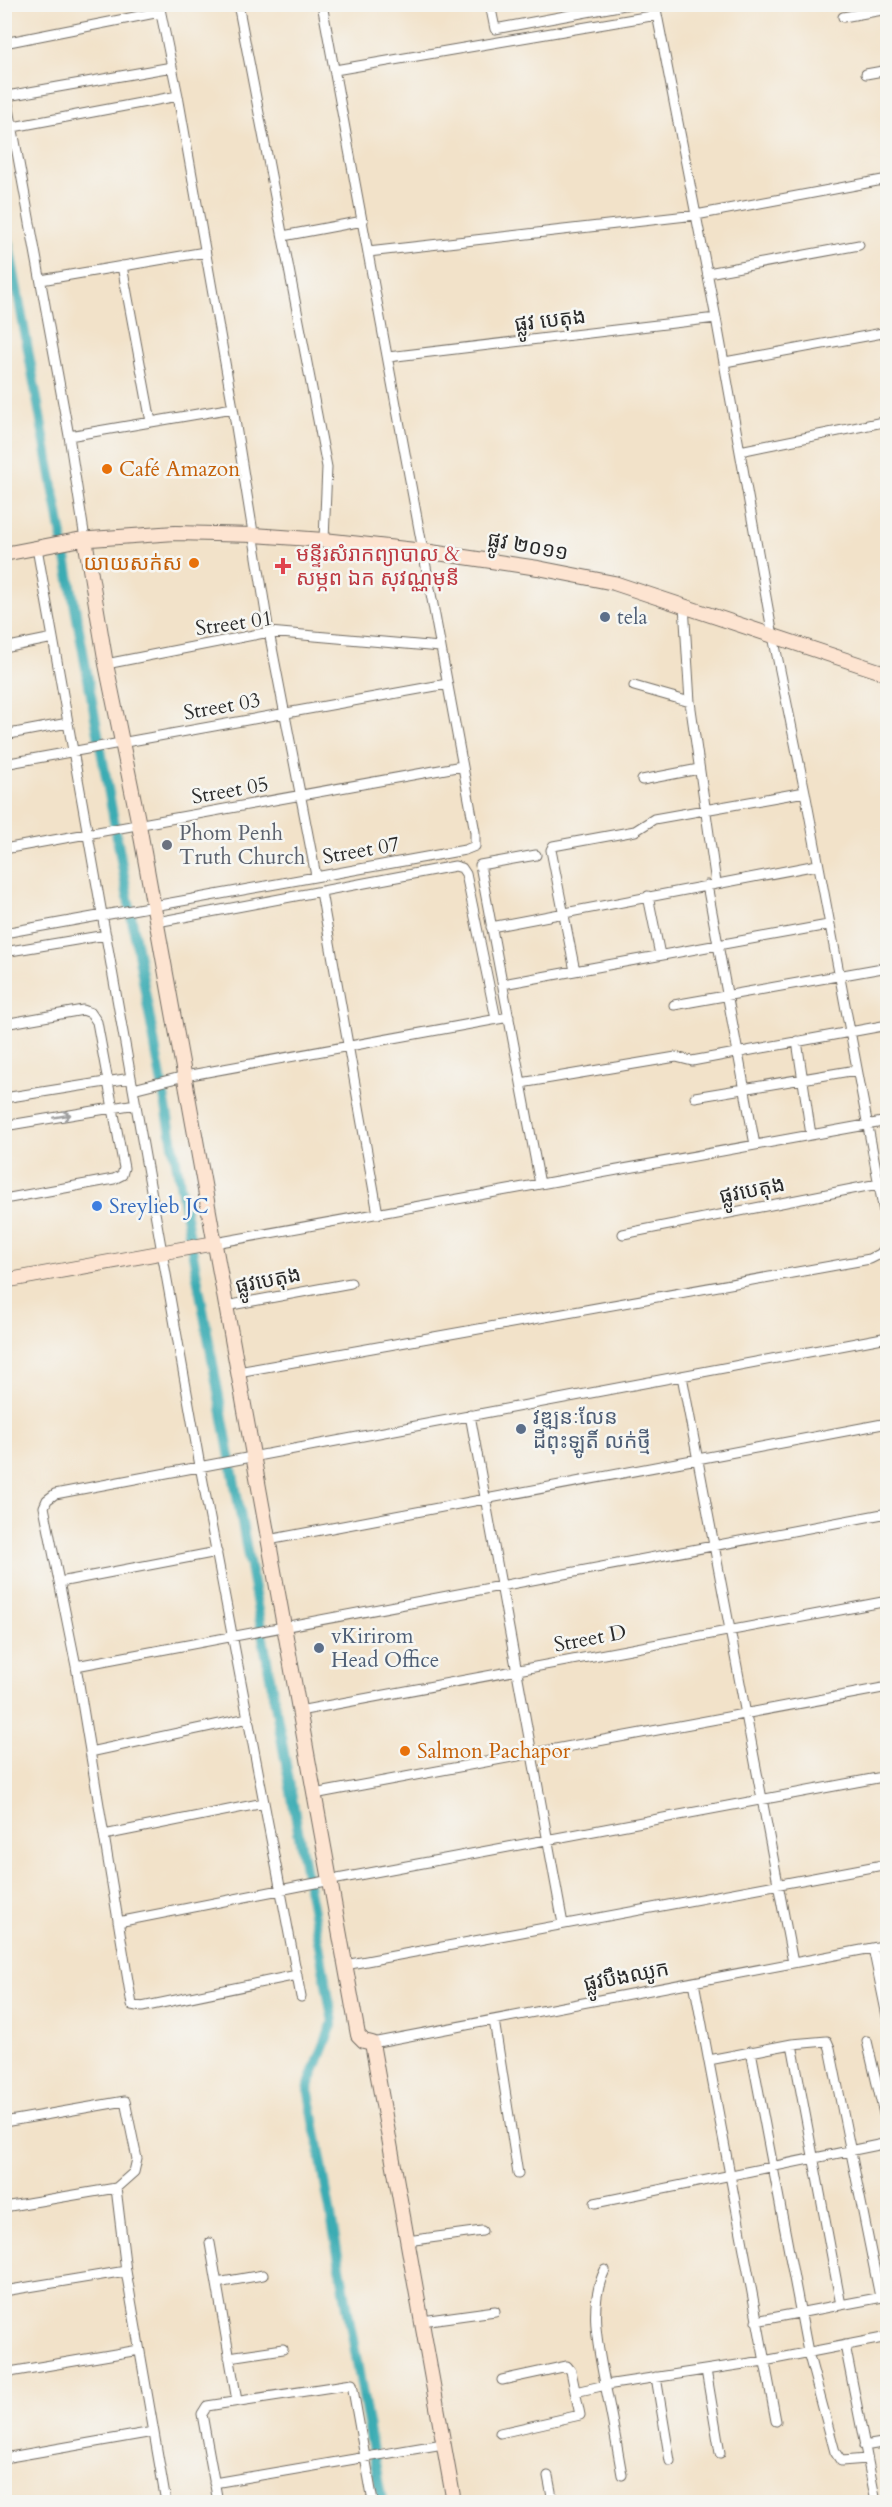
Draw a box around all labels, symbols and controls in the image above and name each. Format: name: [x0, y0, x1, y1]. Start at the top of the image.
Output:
street label: ផ្លូវ បេតុង: [513, 302, 588, 343]
place label: Café Amazon: [119, 455, 240, 484]
marker: Café Amazon: [100, 462, 114, 476]
street label: ផ្លូវ ២០១១: [484, 525, 571, 572]
place label: មន្ទីរសំរាកព្យាបាល & សម្ភព ឯក សុវណ្ណមុនី: [296, 540, 461, 593]
place label: យាយសក់ស: [84, 549, 182, 578]
marker: យាយសក់ស: [187, 556, 201, 570]
marker: មន្ទីរសំរាកព្យាបាល & សម្ភព ឯក សុវណ្ណមុនី: [274, 557, 292, 575]
place label: tela: [617, 603, 648, 632]
street label: Street 01: [194, 604, 275, 643]
marker: tela: [598, 610, 612, 624]
street label: Street 03: [181, 685, 263, 728]
street label: Street 05: [189, 769, 271, 812]
place label: Phom Penh Truth Church: [179, 819, 306, 872]
street label: Street 07: [320, 829, 402, 872]
marker: Phom Penh Truth Church: [160, 838, 174, 852]
one-way arrow: [52, 1111, 71, 1122]
street label: ផ្លូវបេតុង: [717, 1170, 788, 1215]
place label: Sreylieb JC: [109, 1192, 209, 1221]
marker: Sreylieb JC: [90, 1199, 104, 1213]
street label: ផ្លូវបេតុង: [233, 1260, 304, 1305]
place label: វឌ្ឍនៈលែន ដីពុះឡូតិ៍ លក់ថ្មី: [533, 1403, 651, 1459]
marker: វឌ្ឍនៈលែន ដីពុះឡូតិ៍ លក់ថ្មី: [514, 1422, 528, 1436]
street label: Street D: [551, 1617, 629, 1660]
place label: vKirirom Head Office: [331, 1622, 439, 1675]
marker: vKirirom Head Office: [312, 1641, 326, 1655]
place label: Salmon Pachapor: [417, 1737, 571, 1766]
marker: Salmon Pachapor: [398, 1744, 412, 1758]
street label: ផ្លូវបឹងឈូក: [581, 1954, 672, 2003]

